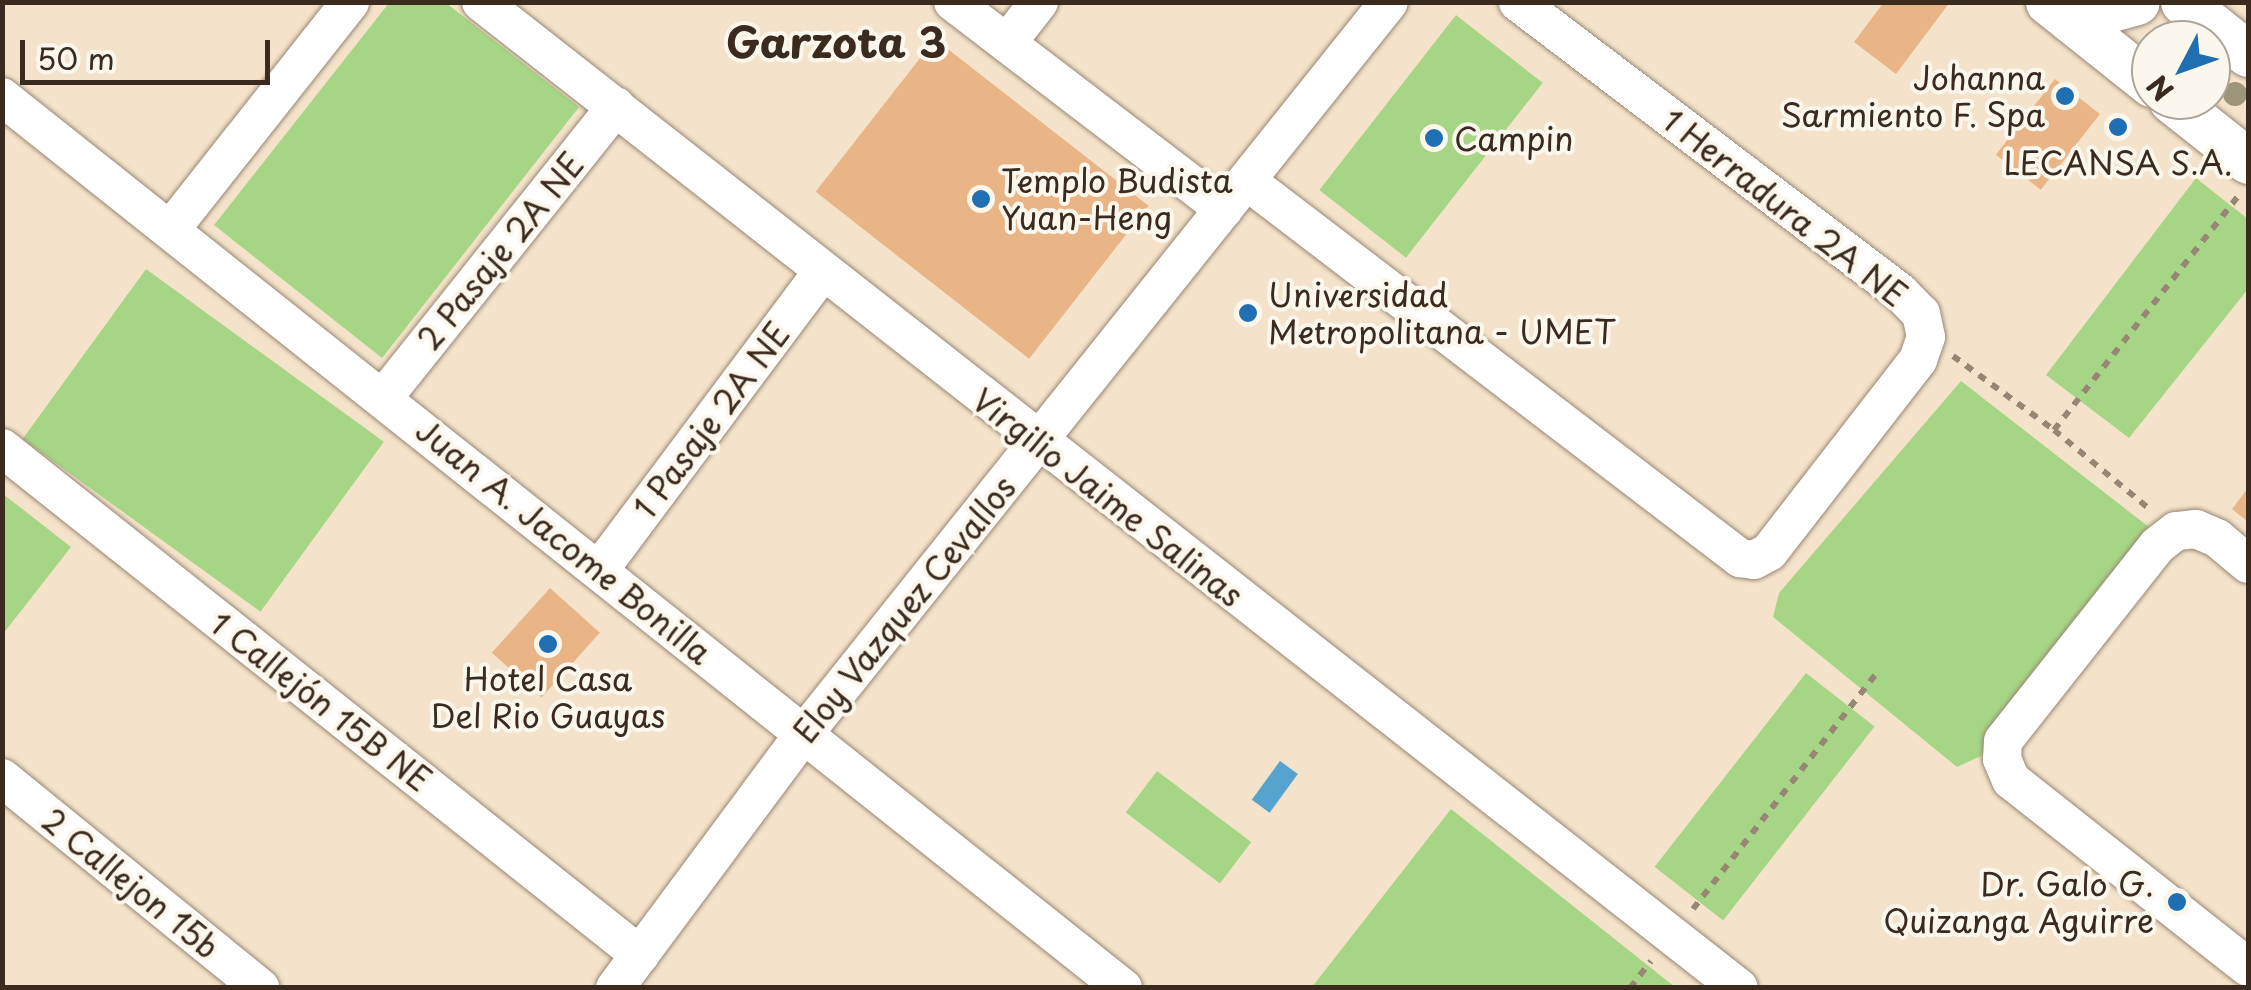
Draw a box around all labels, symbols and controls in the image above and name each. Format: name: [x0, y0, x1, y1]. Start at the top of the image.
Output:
district label: Garzota 3: [726, 16, 946, 66]
scale bar: [25, 20, 275, 82]
north arrow: [2131, 20, 2231, 120]
text: 50 m: [37, 35, 115, 80]
place label: Johanna Sarmiento F. Spa: [1779, 59, 2045, 134]
text: N: [2136, 66, 2183, 111]
marker: Johanna Sarmiento F. Spa: [2054, 85, 2076, 107]
street label: 1 Herradura 2A NE: [1656, 100, 1914, 314]
marker: LECANSA S.A.: [2107, 116, 2129, 138]
place label: Campin: [1454, 119, 1574, 157]
marker: Campin: [1423, 127, 1445, 149]
place label: LECANSA S.A.: [2005, 143, 2231, 181]
street label: 2 Pasaje 2A NE: [408, 144, 592, 358]
place label: Templo Budista Yuan-Heng: [1001, 162, 1234, 237]
marker: Templo Budista Yuan-Heng: [970, 188, 992, 210]
place label: Universidad Metropolitana - UMET: [1268, 276, 1618, 351]
marker: Universidad Metropolitana - UMET: [1237, 302, 1259, 324]
street label: 1 Pasaje 2A NE: [625, 314, 797, 526]
street label: Virgilio Jaime Salinas: [965, 379, 1251, 615]
street label: Juan A. Jacome Bonilla: [411, 412, 717, 670]
street label: Eloy Vazquez Cevallos: [783, 466, 1025, 752]
street label: 1 Callejón 15B NE: [203, 603, 439, 799]
marker: Hotel Casa Del Rio Guayas: [537, 633, 559, 655]
place label: Hotel Casa Del Rio Guayas: [429, 660, 667, 735]
street label: 2 Callejon 15b: [34, 799, 228, 967]
place label: Dr. Galo G. Quizanga Aguirre: [1882, 865, 2154, 940]
marker: Dr. Galo G. Quizanga Aguirre: [2164, 889, 2190, 915]

